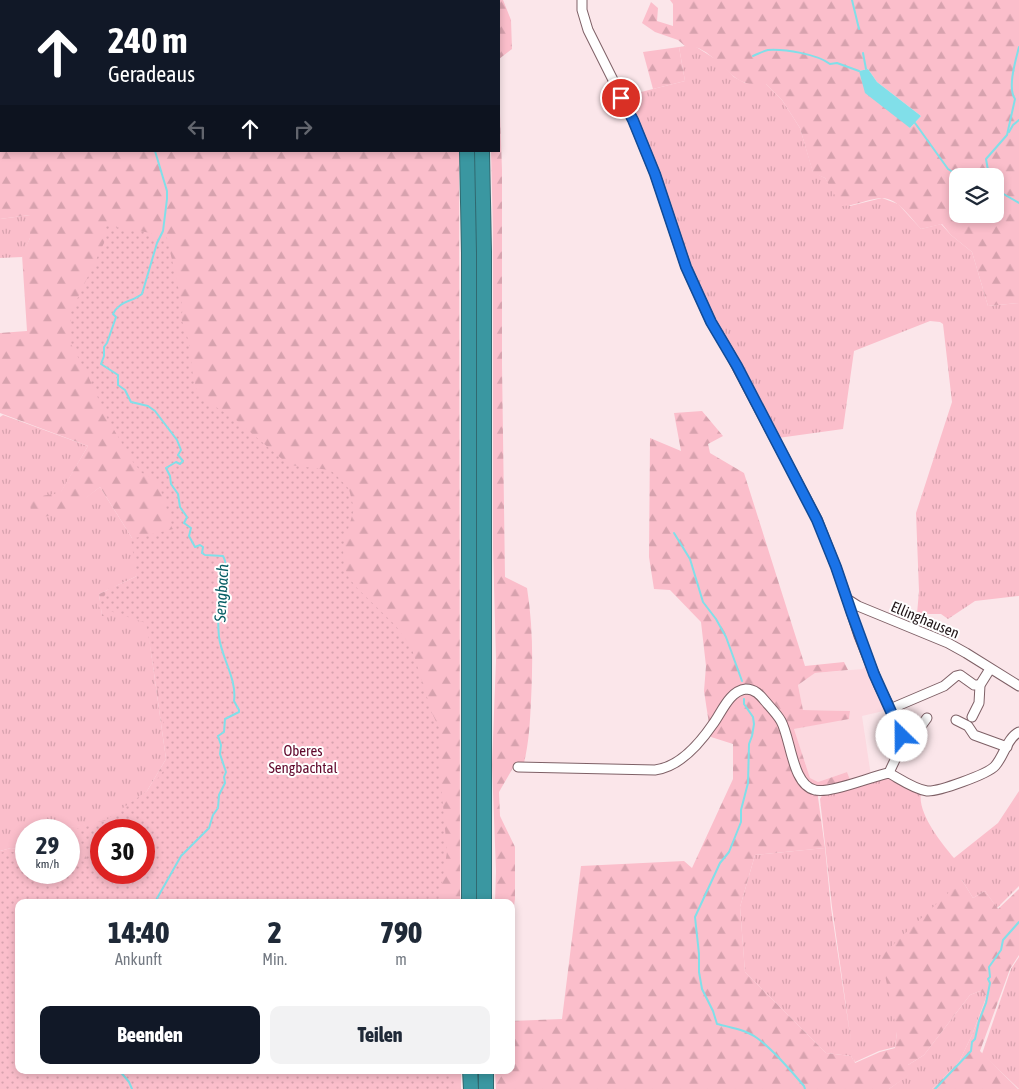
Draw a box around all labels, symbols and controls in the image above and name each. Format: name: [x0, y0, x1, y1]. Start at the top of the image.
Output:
icon: ahead: [25, 20, 90, 85]
text: 240 m: [108, 20, 187, 60]
text: Geradeaus: [108, 61, 195, 87]
pin: [600, 77, 642, 119]
icon: arrive: [607, 84, 635, 112]
icon: left: [183, 115, 211, 143]
icon: ahead: [236, 115, 264, 143]
icon: right: [289, 115, 317, 143]
map controls: [949, 168, 1004, 223]
button: layers: [949, 168, 1004, 223]
water label: Sengbach: [210, 563, 233, 623]
street label: Ellinghausen: [889, 598, 962, 642]
position arrow: [875, 709, 927, 761]
park label: Oberes Sengbachtal: [268, 742, 338, 776]
speed limit sign: 30: [90, 819, 155, 884]
text: 29: [36, 831, 59, 859]
text: km/h: [36, 857, 59, 871]
text: 14:40: [108, 915, 169, 949]
text: 2: [268, 915, 282, 949]
text: 790: [380, 915, 422, 949]
text: Ankunft: [115, 950, 162, 968]
text: Min.: [262, 950, 287, 968]
text: m: [395, 950, 407, 968]
button: Beenden: [40, 1006, 260, 1064]
button: Teilen: [270, 1006, 490, 1064]

